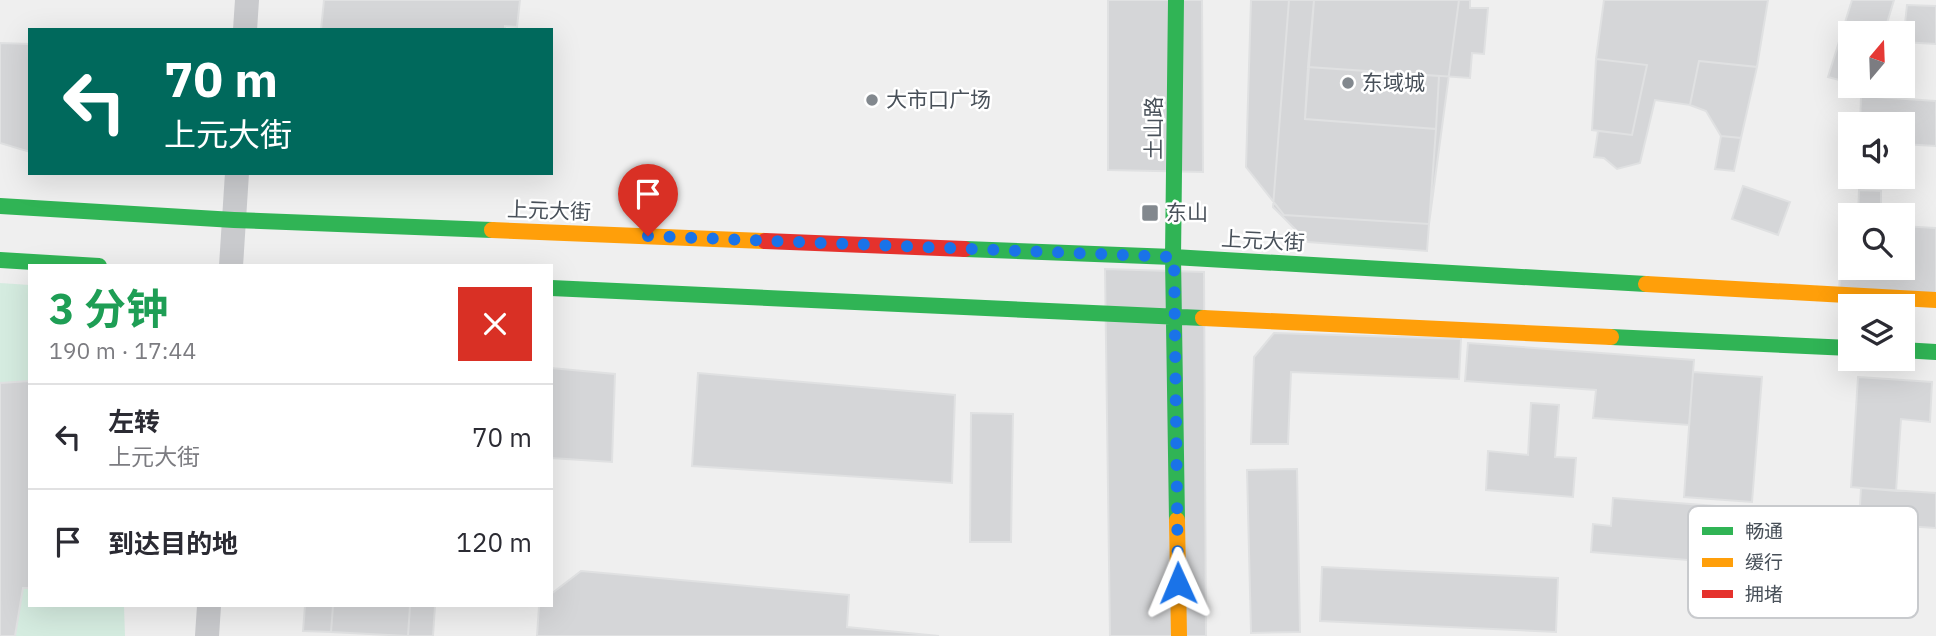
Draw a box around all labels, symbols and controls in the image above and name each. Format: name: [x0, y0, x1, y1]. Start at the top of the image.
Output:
north arrow: [1838, 21, 1914, 98]
map controls: [1838, 21, 1915, 371]
text: 70 m: [164, 47, 278, 110]
icon: left: [49, 56, 140, 147]
place label: 东域城: [1362, 68, 1425, 96]
marker: 东域城: [1340, 75, 1356, 91]
place label: 大市口广场: [886, 85, 991, 113]
marker: 大市口广场: [864, 92, 880, 108]
street label: 土山路: [1139, 97, 1167, 160]
button: sound: [1838, 112, 1915, 189]
text: 上元大街: [164, 113, 292, 155]
pin: [618, 164, 678, 236]
icon: arrive: [629, 175, 667, 213]
street label: 上元大街: [507, 195, 591, 225]
place label: 东山: [1166, 198, 1208, 226]
marker: 东山: [1140, 203, 1160, 223]
button: search: [1838, 203, 1915, 280]
street label: 上元大街: [1220, 224, 1306, 256]
text: 3 分钟: [49, 281, 168, 336]
button: close: [458, 287, 532, 361]
button: layers: [1838, 294, 1915, 371]
text: 190 m · 17:44: [49, 335, 196, 365]
text: 左转: [108, 404, 160, 438]
icon: left: [49, 418, 87, 456]
text: 70 m: [472, 420, 532, 454]
text: 上元大街: [108, 441, 200, 471]
legend: [1688, 506, 1918, 618]
text: 畅通: [1745, 519, 1783, 543]
icon: arrive: [49, 523, 87, 561]
text: 120 m: [456, 525, 532, 559]
text: 到达目的地: [108, 526, 238, 560]
position arrow: [1141, 546, 1215, 620]
text: 缓行: [1745, 550, 1783, 574]
text: 拥堵: [1745, 582, 1783, 606]

